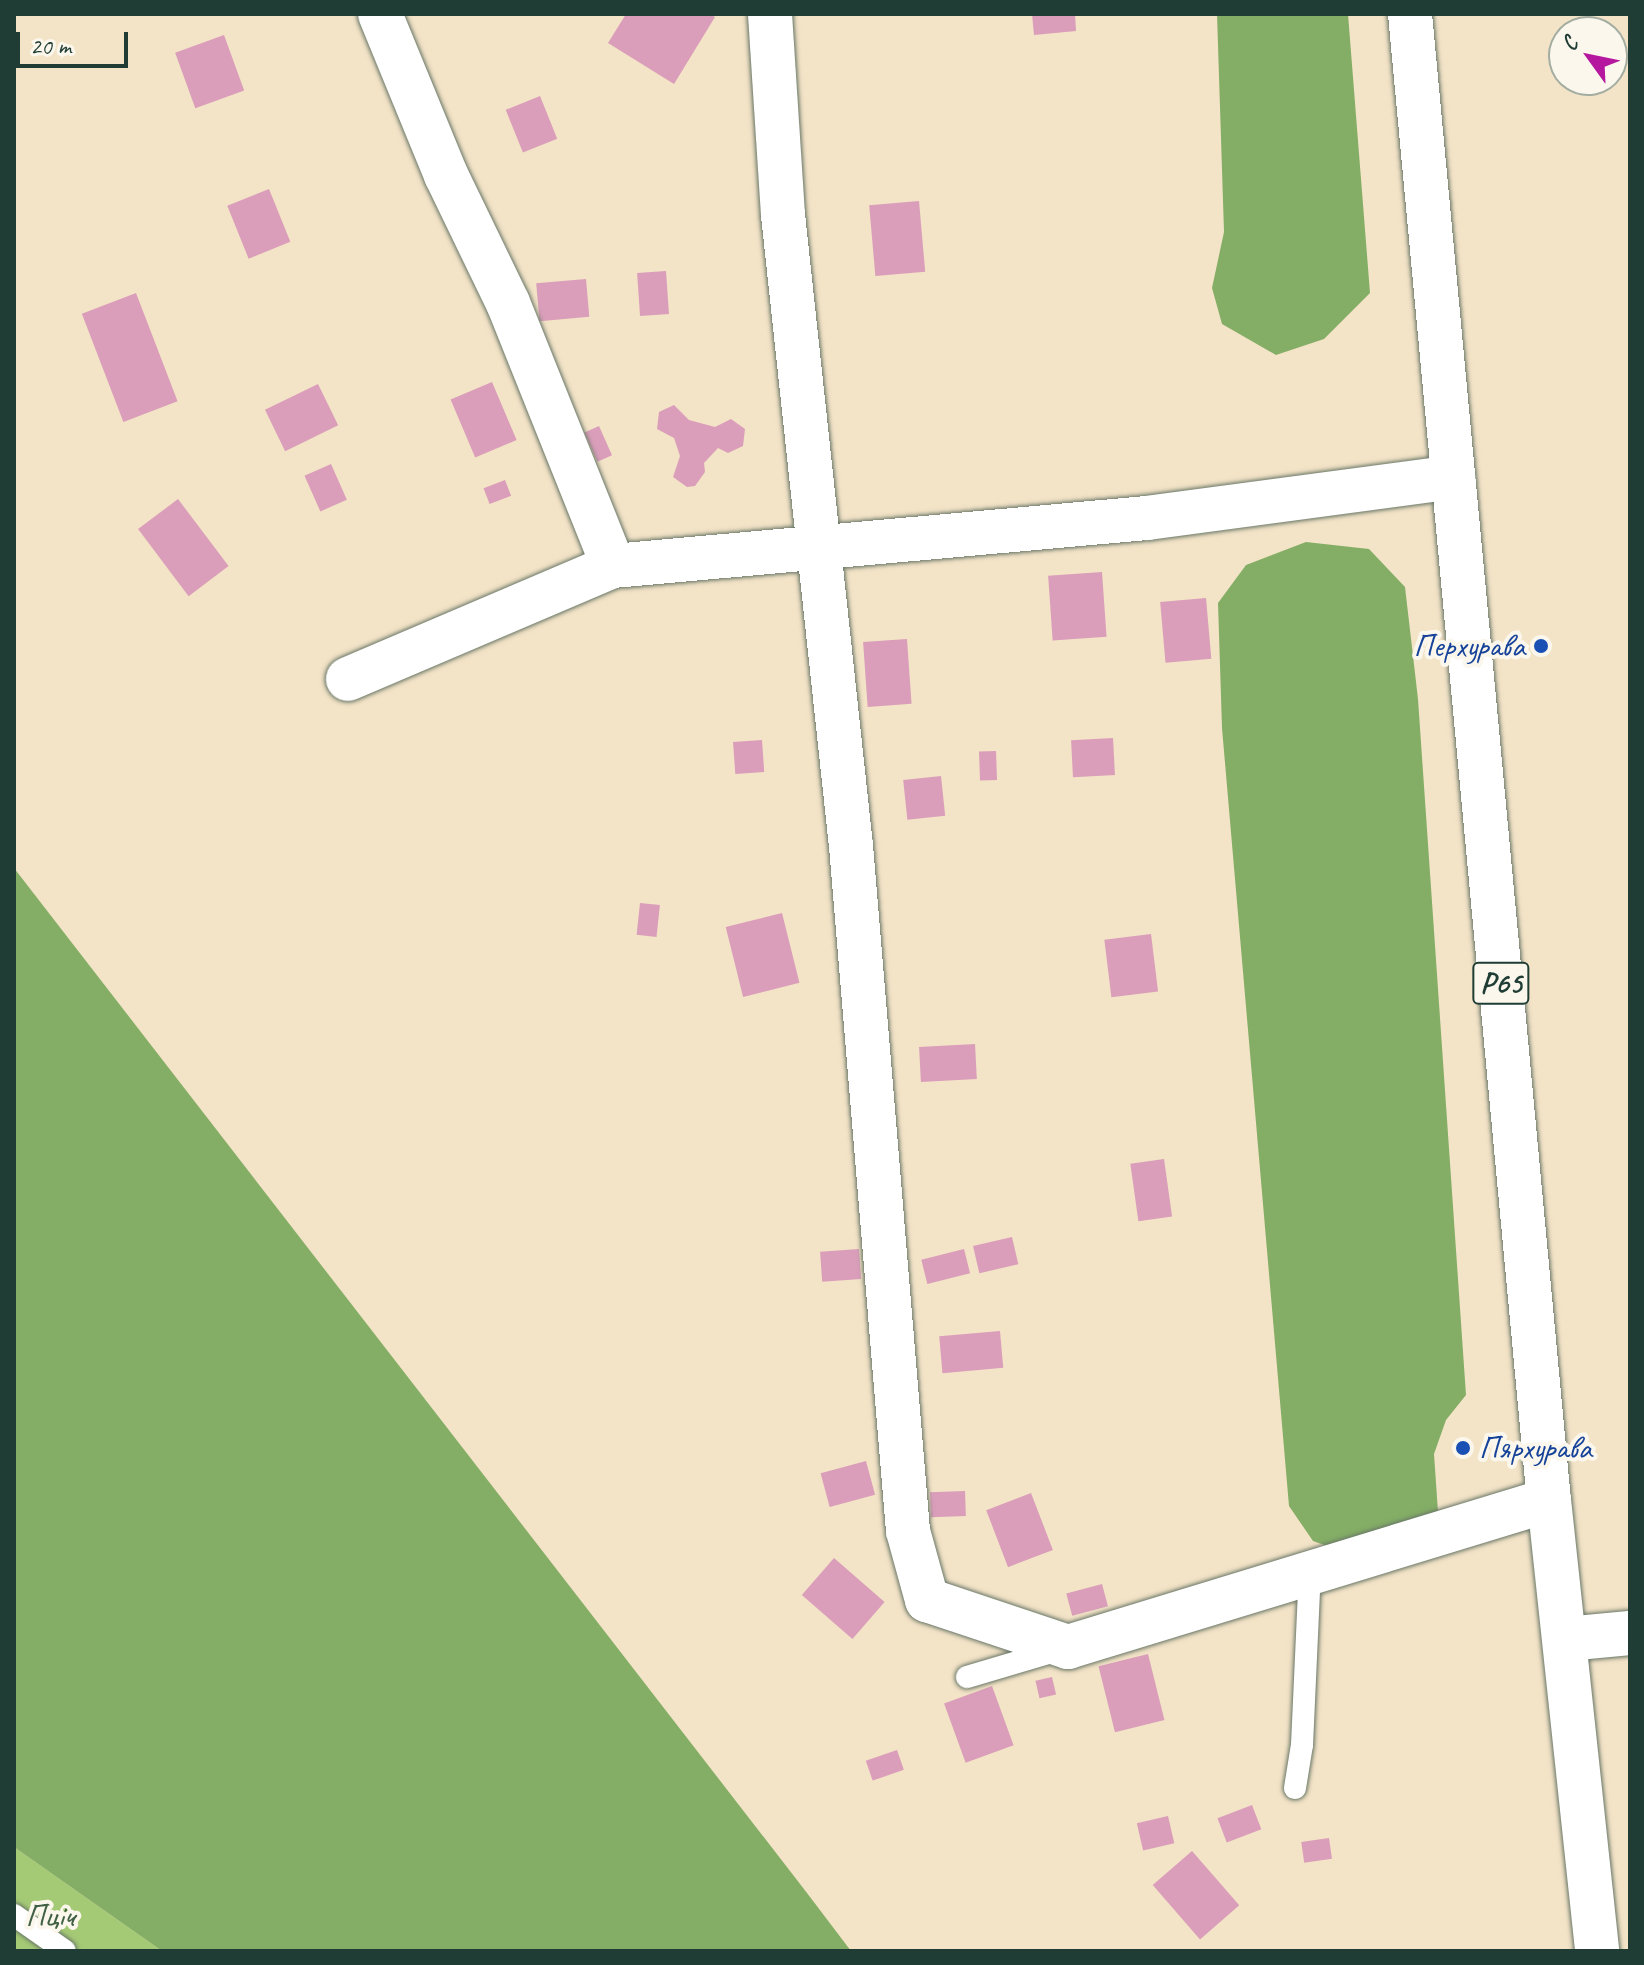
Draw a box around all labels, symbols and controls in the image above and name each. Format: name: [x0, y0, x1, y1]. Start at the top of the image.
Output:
scale bar: [20, 16, 132, 66]
north arrow: [1548, 16, 1628, 96]
text: 20 m: [30, 31, 71, 61]
text: С: [1555, 32, 1584, 56]
place label: Перхурава: [1413, 627, 1525, 665]
marker: Перхурава: [1532, 637, 1550, 655]
road number: Р65: [1471, 957, 1531, 1009]
place label: Пярхурава: [1479, 1429, 1592, 1467]
marker: Пярхурава: [1454, 1439, 1472, 1457]
park label: Пціч: [25, 1897, 75, 1935]

